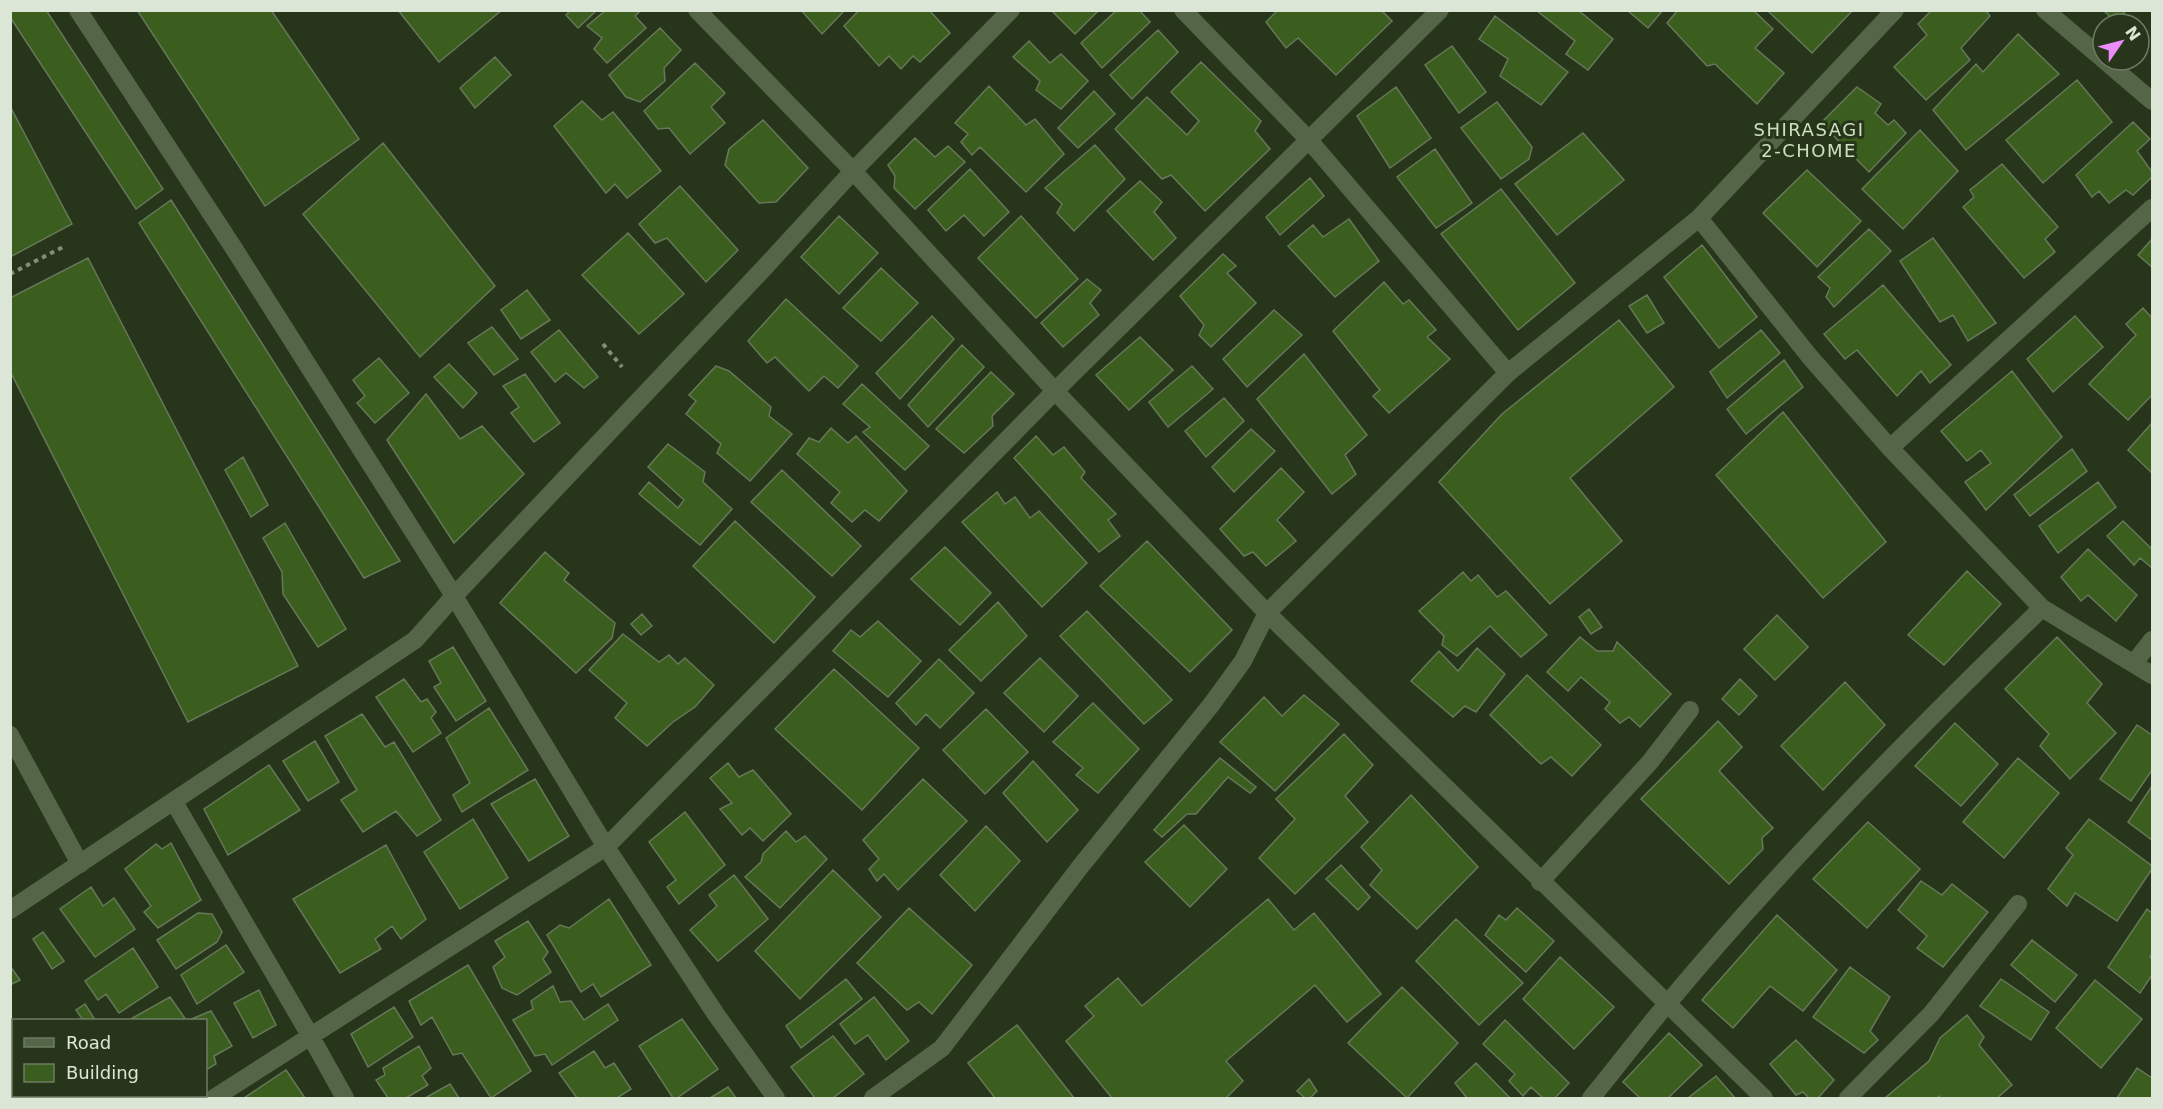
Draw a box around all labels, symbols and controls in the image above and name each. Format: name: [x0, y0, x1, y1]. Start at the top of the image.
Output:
north arrow: [2091, 12, 2151, 72]
text: N: [2121, 23, 2144, 45]
district label: SHIRASAGI 2-CHOME: [1754, 119, 1864, 161]
legend: [12, 1019, 207, 1097]
text: Road: [66, 1032, 111, 1053]
text: Building: [66, 1062, 139, 1083]

